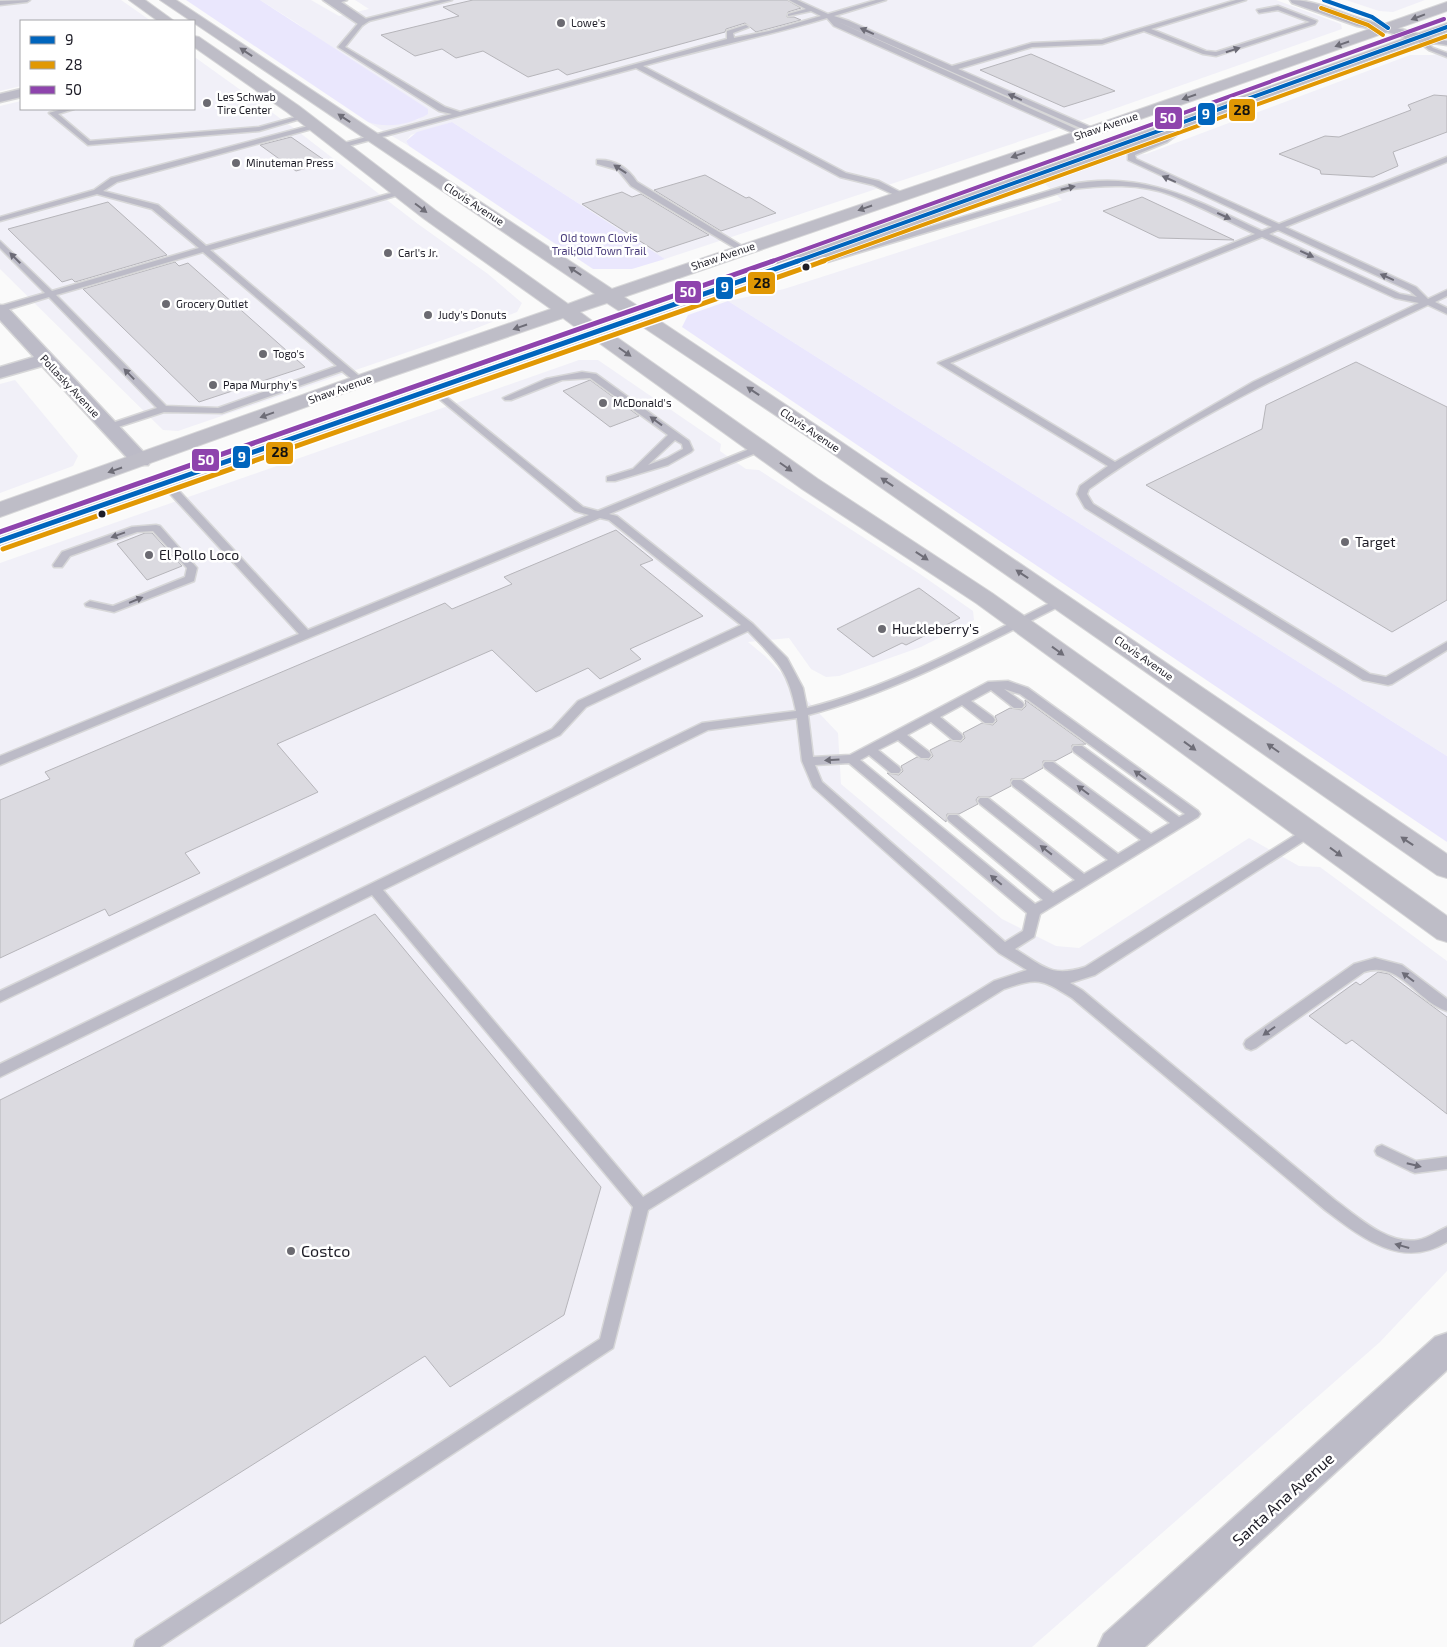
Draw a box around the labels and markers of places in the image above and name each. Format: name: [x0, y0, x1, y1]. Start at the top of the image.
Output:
place label: Lowe's: [571, 16, 606, 29]
marker: Lowe's: [555, 17, 567, 29]
place label: Les Schwab Tire Center: [217, 90, 276, 116]
marker: Les Schwab Tire Center: [201, 97, 213, 109]
place label: Minuteman Press: [246, 156, 334, 169]
marker: Minuteman Press: [230, 157, 242, 169]
place label: Carl's Jr.: [398, 246, 438, 259]
marker: Carl's Jr.: [382, 247, 394, 259]
unlabelled marker: [801, 262, 811, 272]
place label: Grocery Outlet: [176, 297, 248, 310]
marker: Grocery Outlet: [160, 298, 172, 310]
place label: Judy's Donuts: [438, 308, 507, 321]
marker: Judy's Donuts: [422, 309, 434, 321]
place label: Togo's: [273, 347, 305, 360]
marker: Togo's: [257, 348, 269, 360]
place label: Papa Murphy's: [223, 378, 298, 391]
marker: Papa Murphy's: [207, 379, 219, 391]
place label: McDonald's: [613, 396, 672, 409]
marker: McDonald's: [597, 397, 609, 409]
unlabelled marker: [97, 509, 107, 519]
place label: Target: [1355, 533, 1396, 550]
marker: Target: [1339, 536, 1351, 548]
place label: El Pollo Loco: [159, 546, 239, 563]
marker: El Pollo Loco: [143, 549, 155, 561]
place label: Huckleberry's: [892, 620, 979, 637]
marker: Huckleberry's: [876, 623, 888, 635]
place label: Costco: [301, 1241, 350, 1260]
marker: Costco: [285, 1245, 297, 1257]

